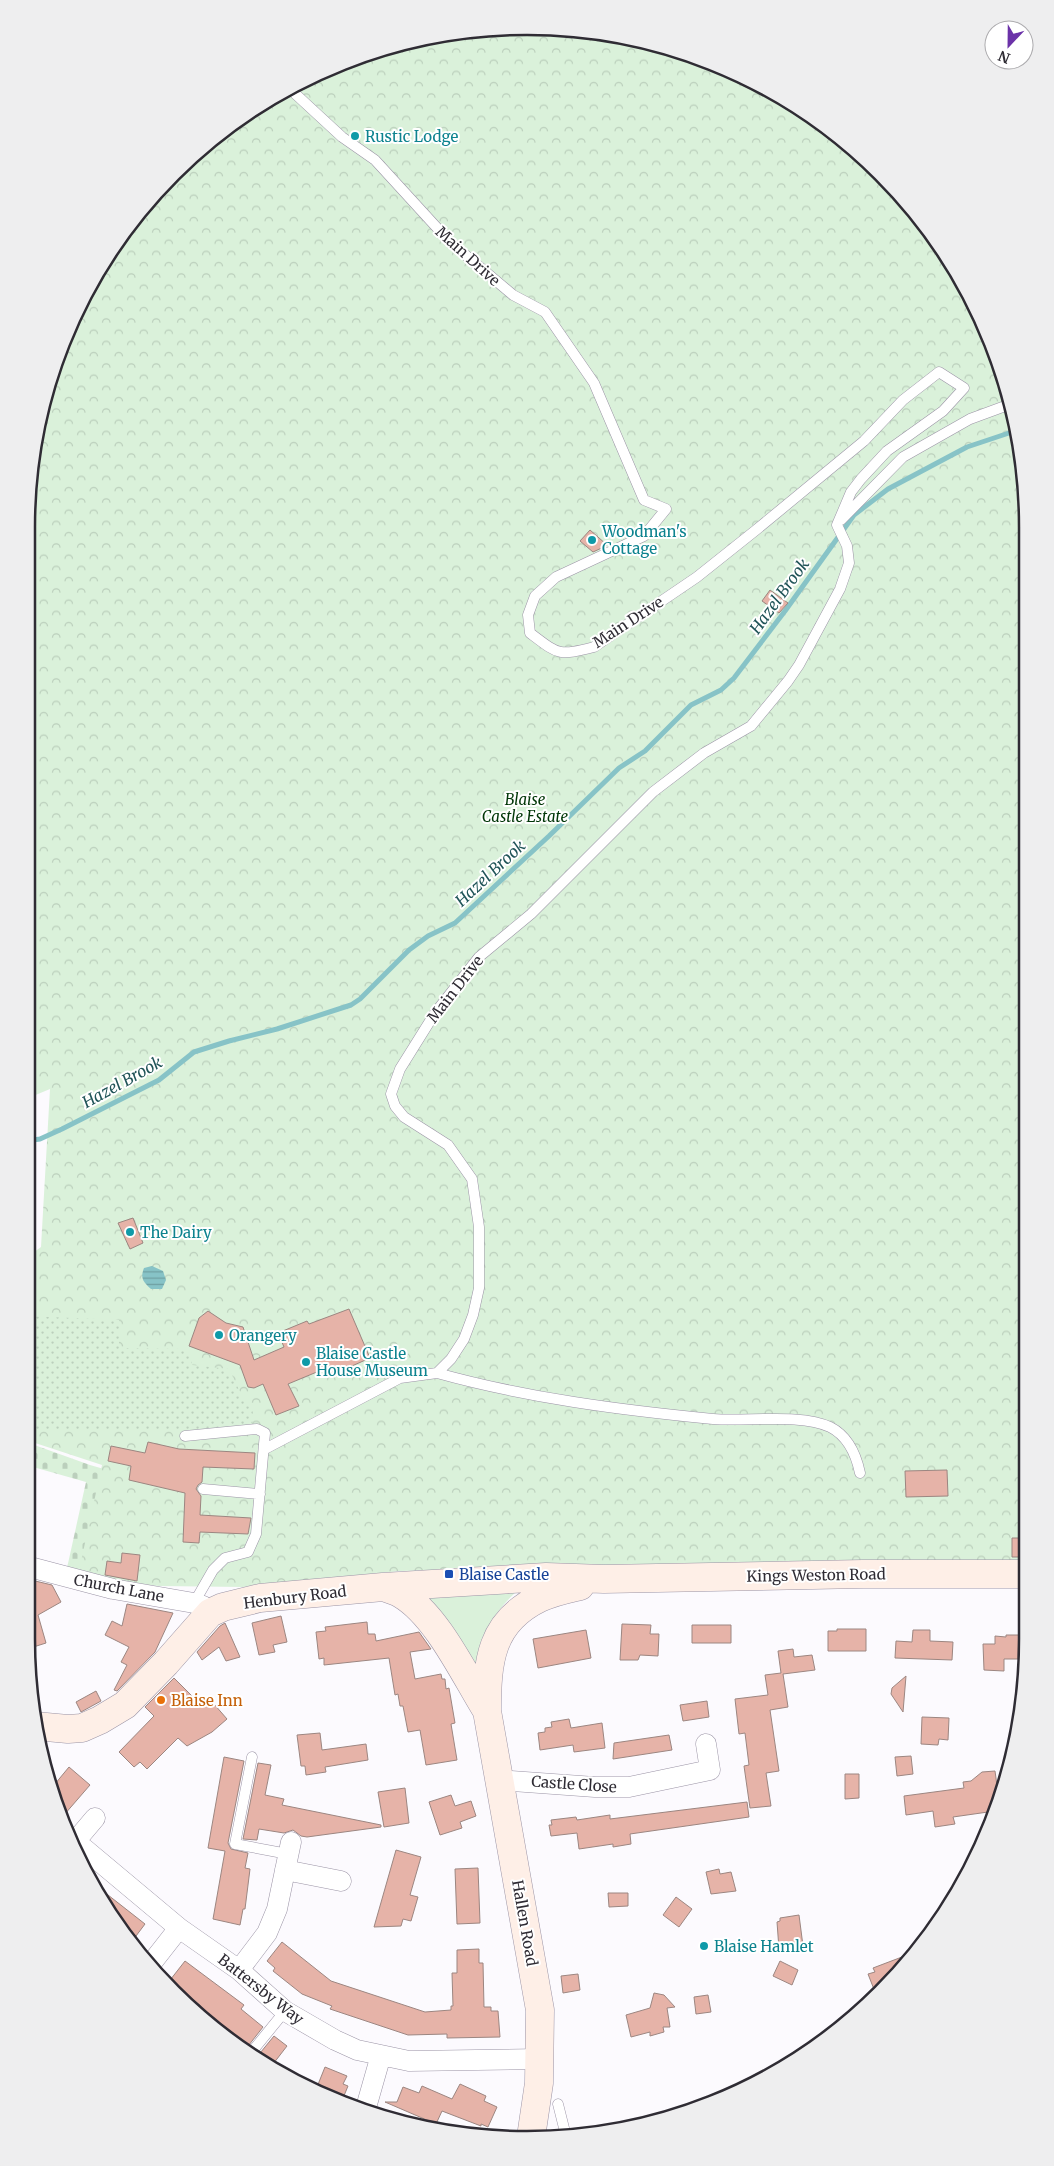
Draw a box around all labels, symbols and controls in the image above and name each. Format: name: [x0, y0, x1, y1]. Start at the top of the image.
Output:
north arrow: [984, 20, 1034, 70]
text: N: [996, 47, 1013, 67]
place label: Rustic Lodge: [365, 127, 458, 146]
marker: Rustic Lodge: [349, 130, 361, 142]
street label: Main Drive: [432, 222, 504, 290]
place label: Woodman's Cottage: [601, 522, 687, 558]
marker: Woodman's Cottage: [586, 534, 598, 546]
water label: Hazel Brook: [744, 554, 813, 638]
street label: Main Drive: [589, 592, 667, 652]
park label: Blaise Castle Estate: [482, 790, 569, 826]
water label: Hazel Brook: [450, 835, 529, 911]
street label: Main Drive: [423, 951, 487, 1026]
water label: Hazel Brook: [78, 1052, 166, 1113]
place label: The Dairy: [140, 1223, 212, 1242]
marker: The Dairy: [124, 1226, 136, 1238]
place label: Orangery: [229, 1326, 297, 1345]
marker: Orangery: [213, 1329, 225, 1341]
place label: Blaise Castle House Museum: [316, 1344, 428, 1380]
marker: Blaise Castle House Museum: [300, 1356, 312, 1368]
street label: Kings Weston Road: [746, 1564, 886, 1586]
place label: Blaise Castle: [459, 1565, 549, 1584]
marker: Blaise Castle: [443, 1568, 455, 1580]
street label: Church Lane: [72, 1570, 166, 1606]
street label: Henbury Road: [243, 1581, 347, 1613]
place label: Blaise Inn: [171, 1691, 243, 1710]
marker: Blaise Inn: [155, 1694, 167, 1706]
street label: Castle Close: [531, 1772, 618, 1796]
street label: Hallen Road: [508, 1878, 542, 1968]
place label: Blaise Hamlet: [714, 1937, 814, 1956]
marker: Blaise Hamlet: [698, 1940, 710, 1952]
street label: Battersby Way: [214, 1950, 308, 2029]

